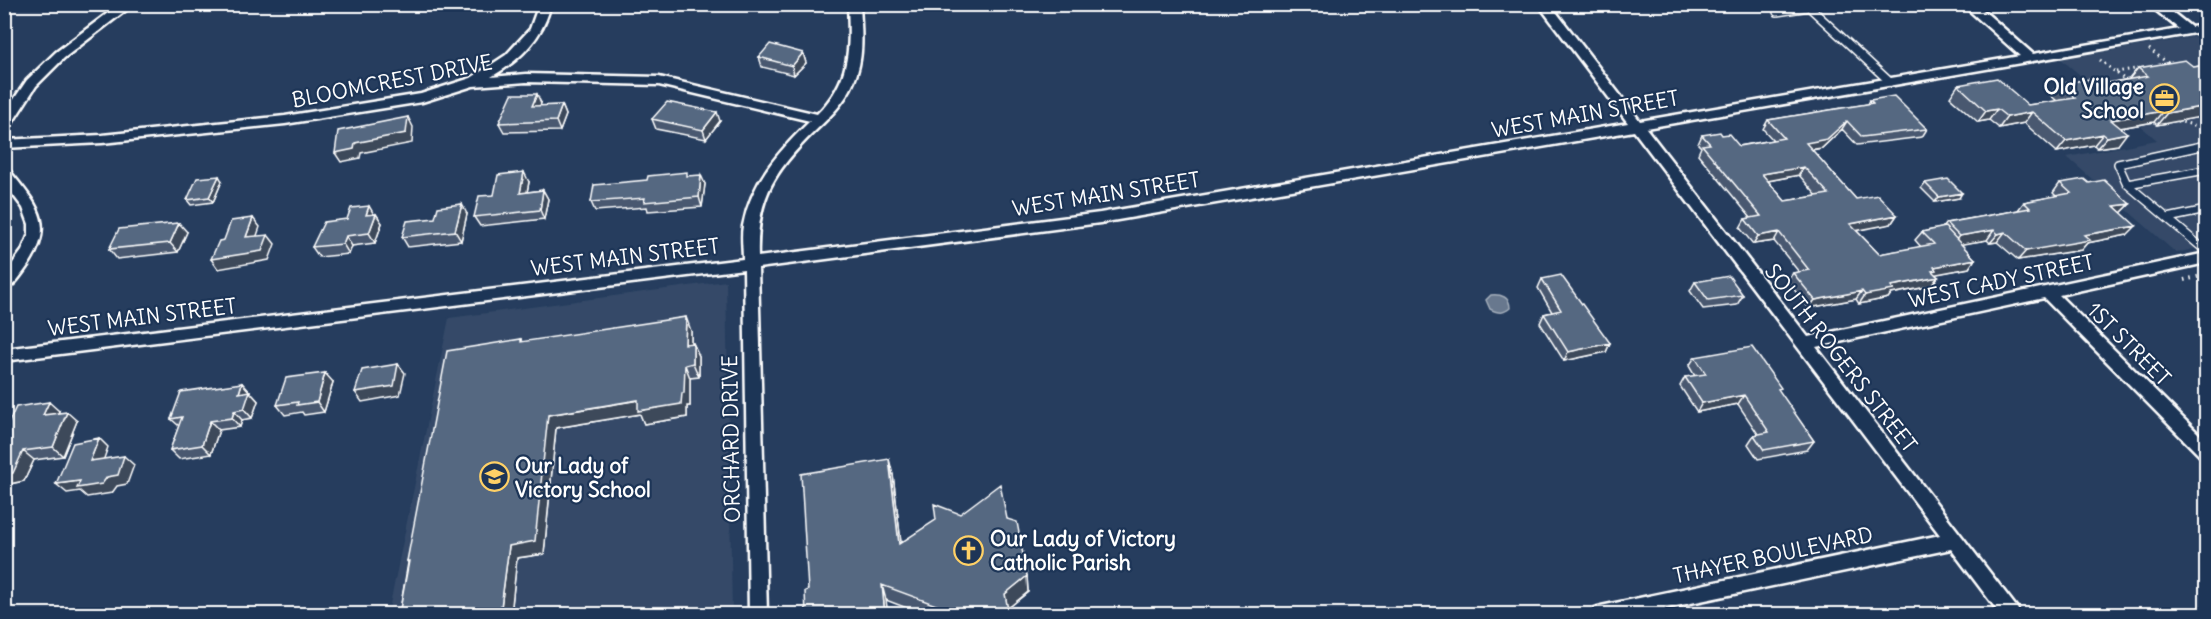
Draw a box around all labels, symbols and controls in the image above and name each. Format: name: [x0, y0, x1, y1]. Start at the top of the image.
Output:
street label: BLOOMCREST DRIVE: [289, 48, 495, 114]
place label: Old Village School: [2044, 73, 2144, 124]
office icon: Old Village School: [2149, 82, 2181, 114]
street label: WEST MAIN STREET: [1489, 84, 1681, 144]
street label: WEST MAIN STREET: [1010, 166, 1202, 222]
street label: WEST MAIN STREET: [529, 232, 721, 282]
street label: WEST CADY STREET: [1906, 248, 2096, 314]
street label: SOUTH ROGERS STREET: [1759, 258, 1923, 458]
street label: WEST MAIN STREET: [46, 292, 238, 342]
street label: 1ST STREET: [2081, 296, 2177, 392]
street label: ORCHARD DRIVE: [716, 355, 746, 523]
place label: Our Lady of Victory School: [515, 452, 651, 503]
school or university icon: Our Lady of Victory School: [478, 461, 510, 493]
street label: THAYER BOULEVARD: [1671, 521, 1875, 589]
place label: Our Lady of Victory Catholic Parish: [990, 525, 1176, 576]
church icon: Our Lady of Victory Catholic Parish: [953, 534, 985, 566]

